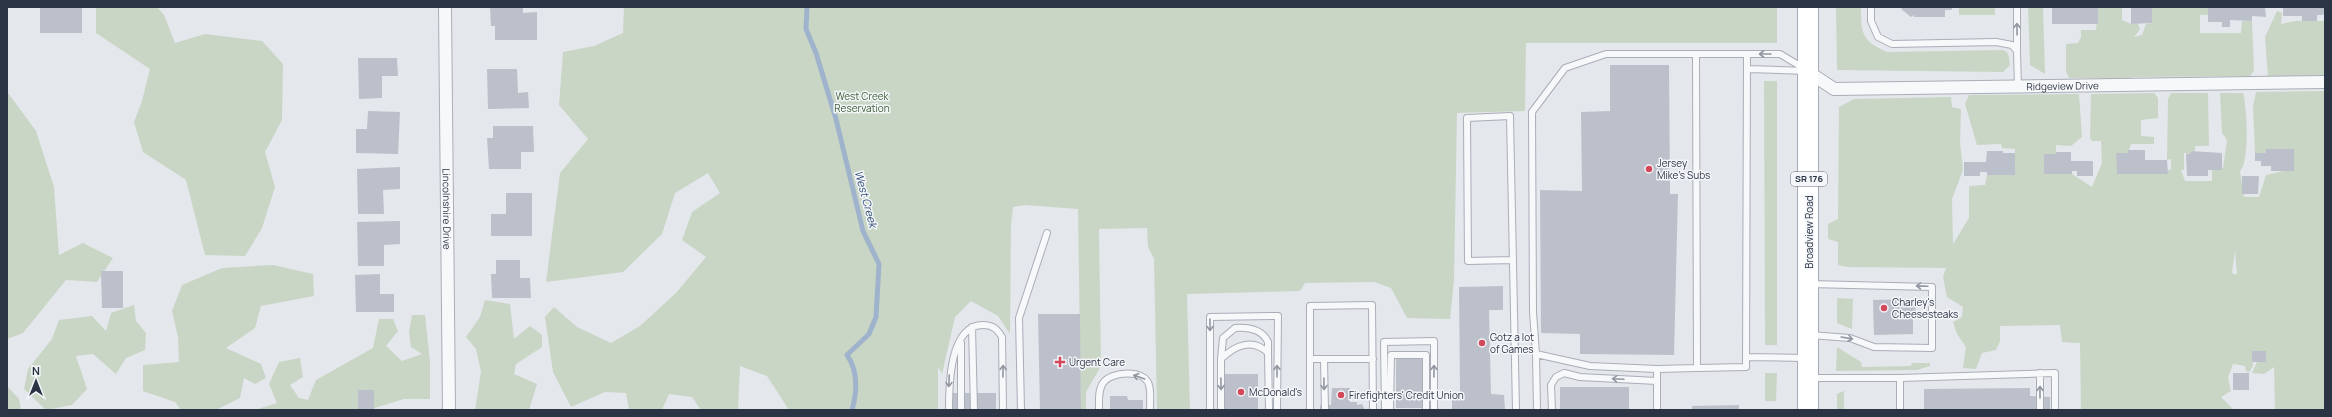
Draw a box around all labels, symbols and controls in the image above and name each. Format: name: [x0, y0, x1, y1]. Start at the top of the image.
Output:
one-way arrow: [2013, 23, 2021, 36]
one-way arrow: [1759, 50, 1772, 58]
street label: Ridgeview Drive: [2026, 78, 2099, 93]
park label: West Creek Reservation: [834, 89, 890, 115]
place label: Jersey Mike's Subs: [1657, 156, 1710, 182]
marker: Jersey Mike's Subs: [1644, 164, 1654, 174]
street label: Lincolnshire Drive: [440, 168, 454, 250]
water label: West Creek: [852, 169, 882, 231]
road number: SR 176: [1791, 172, 1827, 186]
street label: Broadview Road: [1802, 195, 1816, 269]
one-way arrow: [1916, 283, 1929, 290]
place label: Charley's Cheesesteaks: [1892, 295, 1958, 321]
marker: Charley's Cheesesteaks: [1879, 303, 1889, 313]
one-way arrow: [1206, 318, 1214, 331]
place label: Gotz a lot of Games: [1490, 330, 1534, 356]
one-way arrow: [1841, 335, 1854, 343]
marker: Gotz a lot of Games: [1477, 338, 1487, 348]
place label: Urgent Care: [1069, 355, 1125, 369]
marker: Urgent Care: [1054, 356, 1066, 368]
north arrow: [16, 361, 56, 401]
text: N: [32, 363, 40, 378]
one-way arrow: [1000, 365, 1007, 378]
one-way arrow: [1273, 365, 1281, 378]
one-way arrow: [1430, 365, 1438, 378]
one-way arrow: [1133, 373, 1146, 380]
one-way arrow: [945, 374, 953, 387]
one-way arrow: [1612, 375, 1625, 383]
one-way arrow: [1217, 377, 1225, 390]
one-way arrow: [1321, 377, 1328, 390]
place label: McDonald's: [1249, 385, 1302, 399]
one-way arrow: [2036, 386, 2044, 399]
marker: McDonald's: [1236, 387, 1246, 397]
place label: Firefighters' Credit Union: [1349, 388, 1464, 402]
marker: Firefighters' Credit Union: [1336, 390, 1346, 400]

